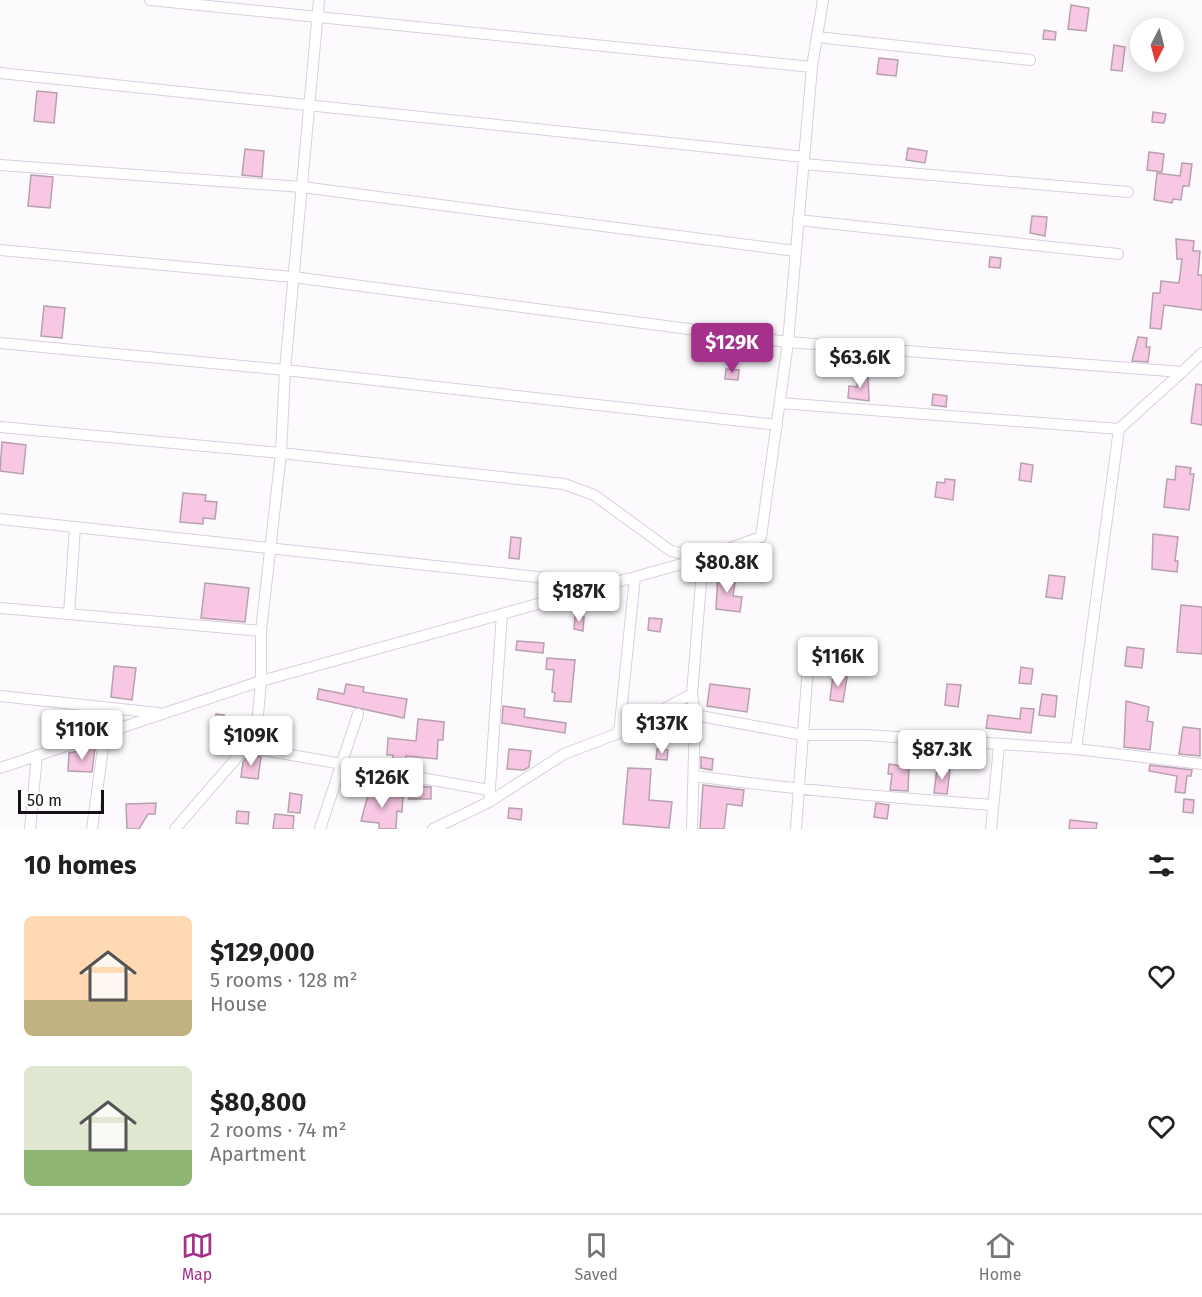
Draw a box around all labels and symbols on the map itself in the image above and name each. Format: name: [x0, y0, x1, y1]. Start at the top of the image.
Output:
north arrow: [1130, 18, 1184, 72]
pin: $129K: [690, 323, 774, 374]
pin: $63.6K: [811, 338, 909, 389]
pin: $80.8K: [678, 543, 776, 594]
pin: $187K: [537, 572, 621, 623]
pin: $116K: [796, 637, 880, 688]
pin: $137K: [620, 704, 704, 755]
pin: $110K: [40, 710, 124, 761]
pin: $109K: [209, 716, 293, 767]
pin: $87.3K: [893, 730, 991, 781]
pin: $126K: [340, 758, 424, 809]
scale bar: [18, 787, 104, 814]

